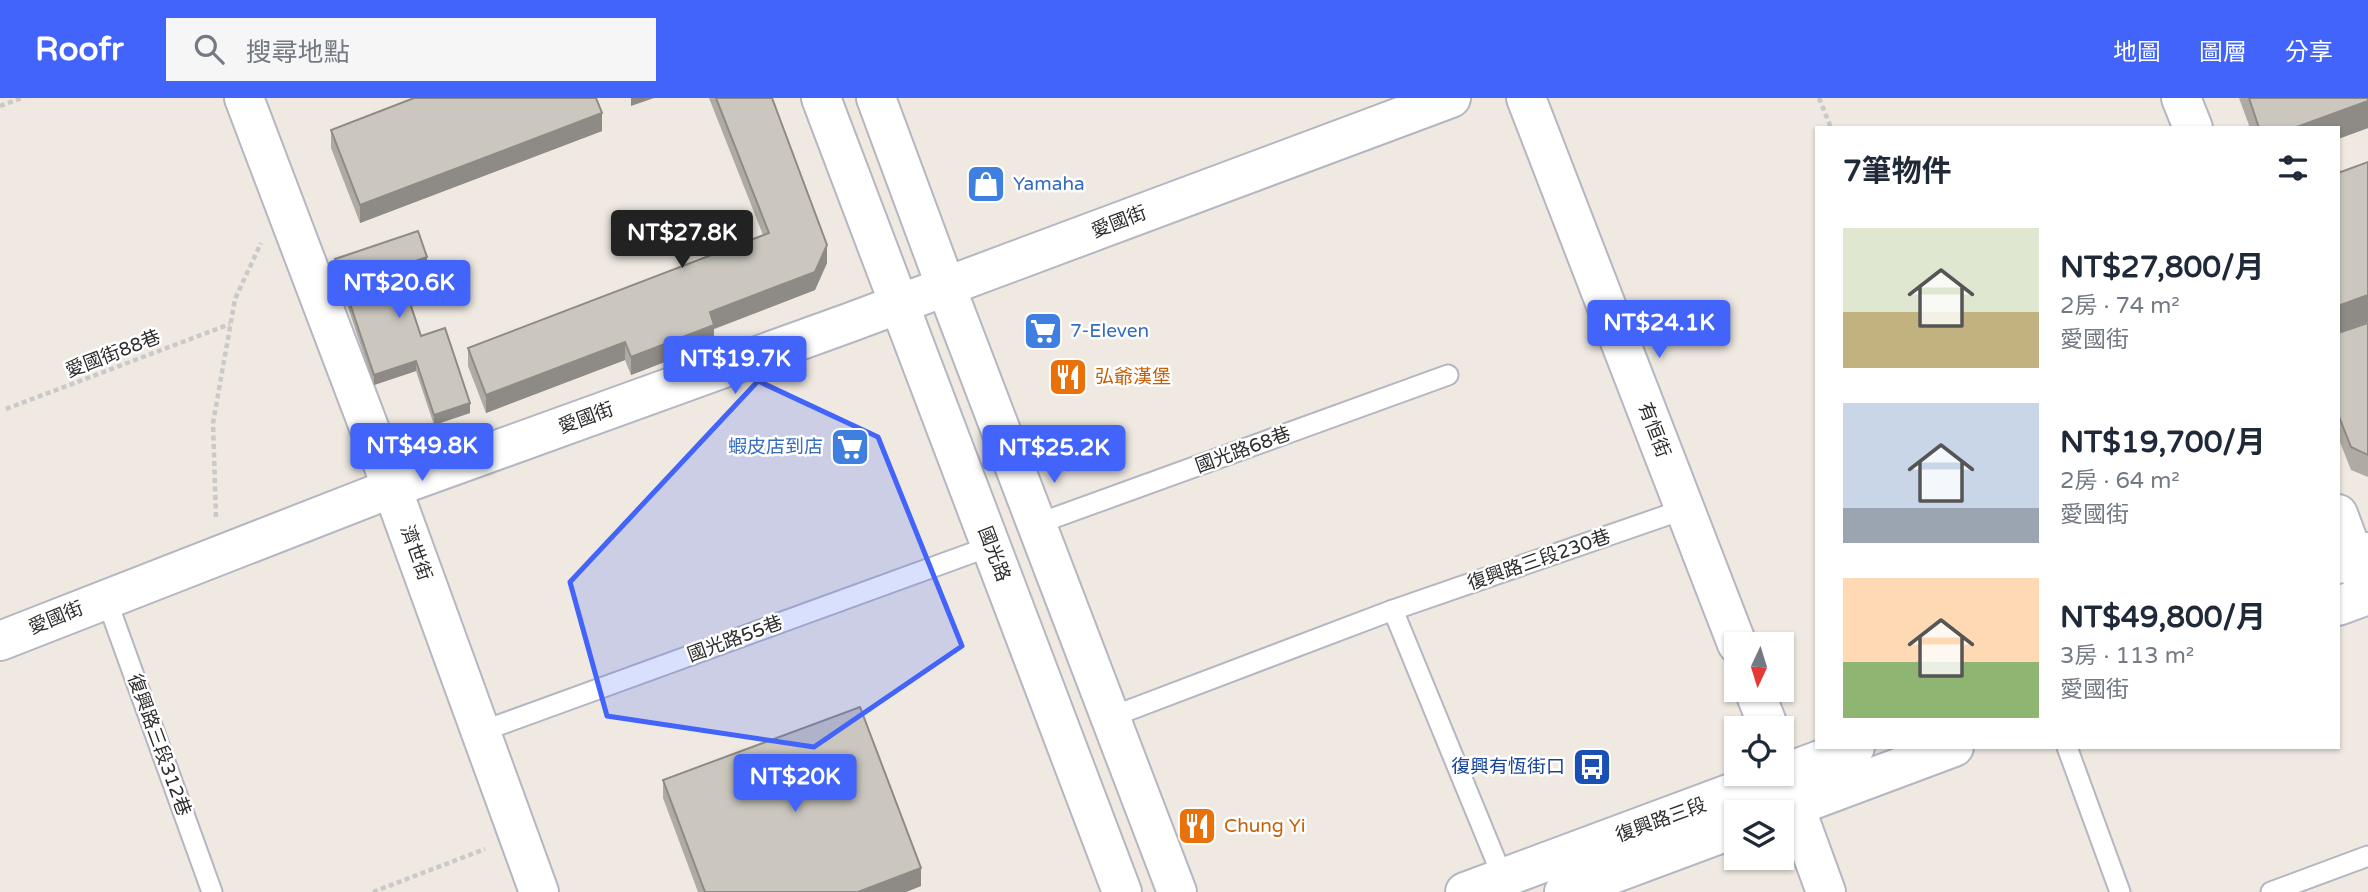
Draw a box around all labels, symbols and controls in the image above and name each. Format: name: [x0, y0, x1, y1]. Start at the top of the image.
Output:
search box: [166, 18, 656, 81]
text: Roofr: [35, 30, 124, 69]
icon: search: [190, 30, 228, 68]
text: 搜尋地點: [246, 37, 350, 68]
text: 地圖: [2113, 38, 2161, 67]
text: 圖層: [2199, 38, 2247, 67]
text: 分享: [2285, 38, 2333, 67]
icon: filters: [2274, 149, 2312, 187]
text: 7筆物件: [1843, 153, 1952, 190]
shop icon: Yamaha: [965, 163, 1007, 205]
place label: Yamaha: [1013, 173, 1085, 195]
street label: 愛國街: [1088, 202, 1150, 242]
pin: NT$27.8K: [610, 211, 754, 270]
text: NT$27.8K: [627, 219, 737, 247]
text: NT$27,800/月: [2060, 249, 2264, 286]
icon: home: [1899, 256, 1983, 340]
pin: NT$20.6K: [327, 260, 471, 320]
text: NT$20.6K: [343, 269, 455, 297]
text: 2房 · 74 m²: [2060, 292, 2180, 320]
pin: NT$24.1K: [1587, 300, 1731, 360]
text: NT$24.1K: [1603, 309, 1715, 337]
supermarket icon: 7-Eleven: [1022, 310, 1064, 352]
place label: 7-Eleven: [1070, 320, 1149, 342]
street label: 愛國街88巷: [62, 326, 164, 382]
text: 愛國街: [2060, 326, 2129, 354]
pin: NT$19.7K: [663, 336, 807, 396]
text: NT$19.7K: [679, 345, 791, 373]
restaurant icon: 弘爺漢堡: [1047, 356, 1089, 398]
place label: 弘爺漢堡: [1095, 366, 1171, 388]
street label: 愛國街: [555, 398, 617, 438]
street label: 有恒街: [1634, 399, 1674, 461]
street label: 國光路68巷: [1192, 423, 1294, 477]
pin: NT$49.8K: [350, 424, 494, 483]
text: NT$19,700/月: [2060, 424, 2266, 461]
supermarket icon: 蝦皮店到店: [829, 426, 871, 468]
pin: NT$25.2K: [982, 426, 1126, 485]
icon: home: [1899, 431, 1983, 515]
text: NT$49.8K: [366, 432, 478, 460]
text: NT$25.2K: [998, 434, 1110, 462]
place label: 蝦皮店到店: [728, 436, 823, 458]
text: 2房 · 64 m²: [2060, 467, 2180, 495]
text: 愛國街: [2060, 501, 2129, 529]
street label: 濟世街: [396, 522, 436, 584]
street label: 國光路: [974, 523, 1014, 585]
street label: 復興路三段230巷: [1465, 525, 1613, 595]
street label: 愛國街: [25, 597, 87, 639]
text: NT$49,800/月: [2060, 599, 2266, 636]
icon: home: [1899, 606, 1983, 690]
street label: 國光路55巷: [684, 612, 786, 666]
north arrow: [1724, 632, 1794, 702]
map controls: [1724, 632, 1794, 870]
text: 3房 · 113 m²: [2060, 642, 2194, 670]
street label: 復興路三段312巷: [123, 671, 195, 819]
text: 愛國街: [2060, 676, 2129, 704]
button: locate: [1724, 716, 1794, 786]
bus stop icon: 復興有恆街口: [1571, 746, 1613, 788]
pin: NT$20K: [738, 754, 852, 814]
place label: 復興有恆街口: [1451, 756, 1565, 778]
text: NT$20K: [750, 763, 840, 791]
street label: 復興路三段: [1613, 793, 1709, 847]
button: layers: [1724, 800, 1794, 870]
restaurant icon: Chung Yi: [1176, 805, 1218, 847]
place label: Chung Yi: [1224, 815, 1305, 837]

